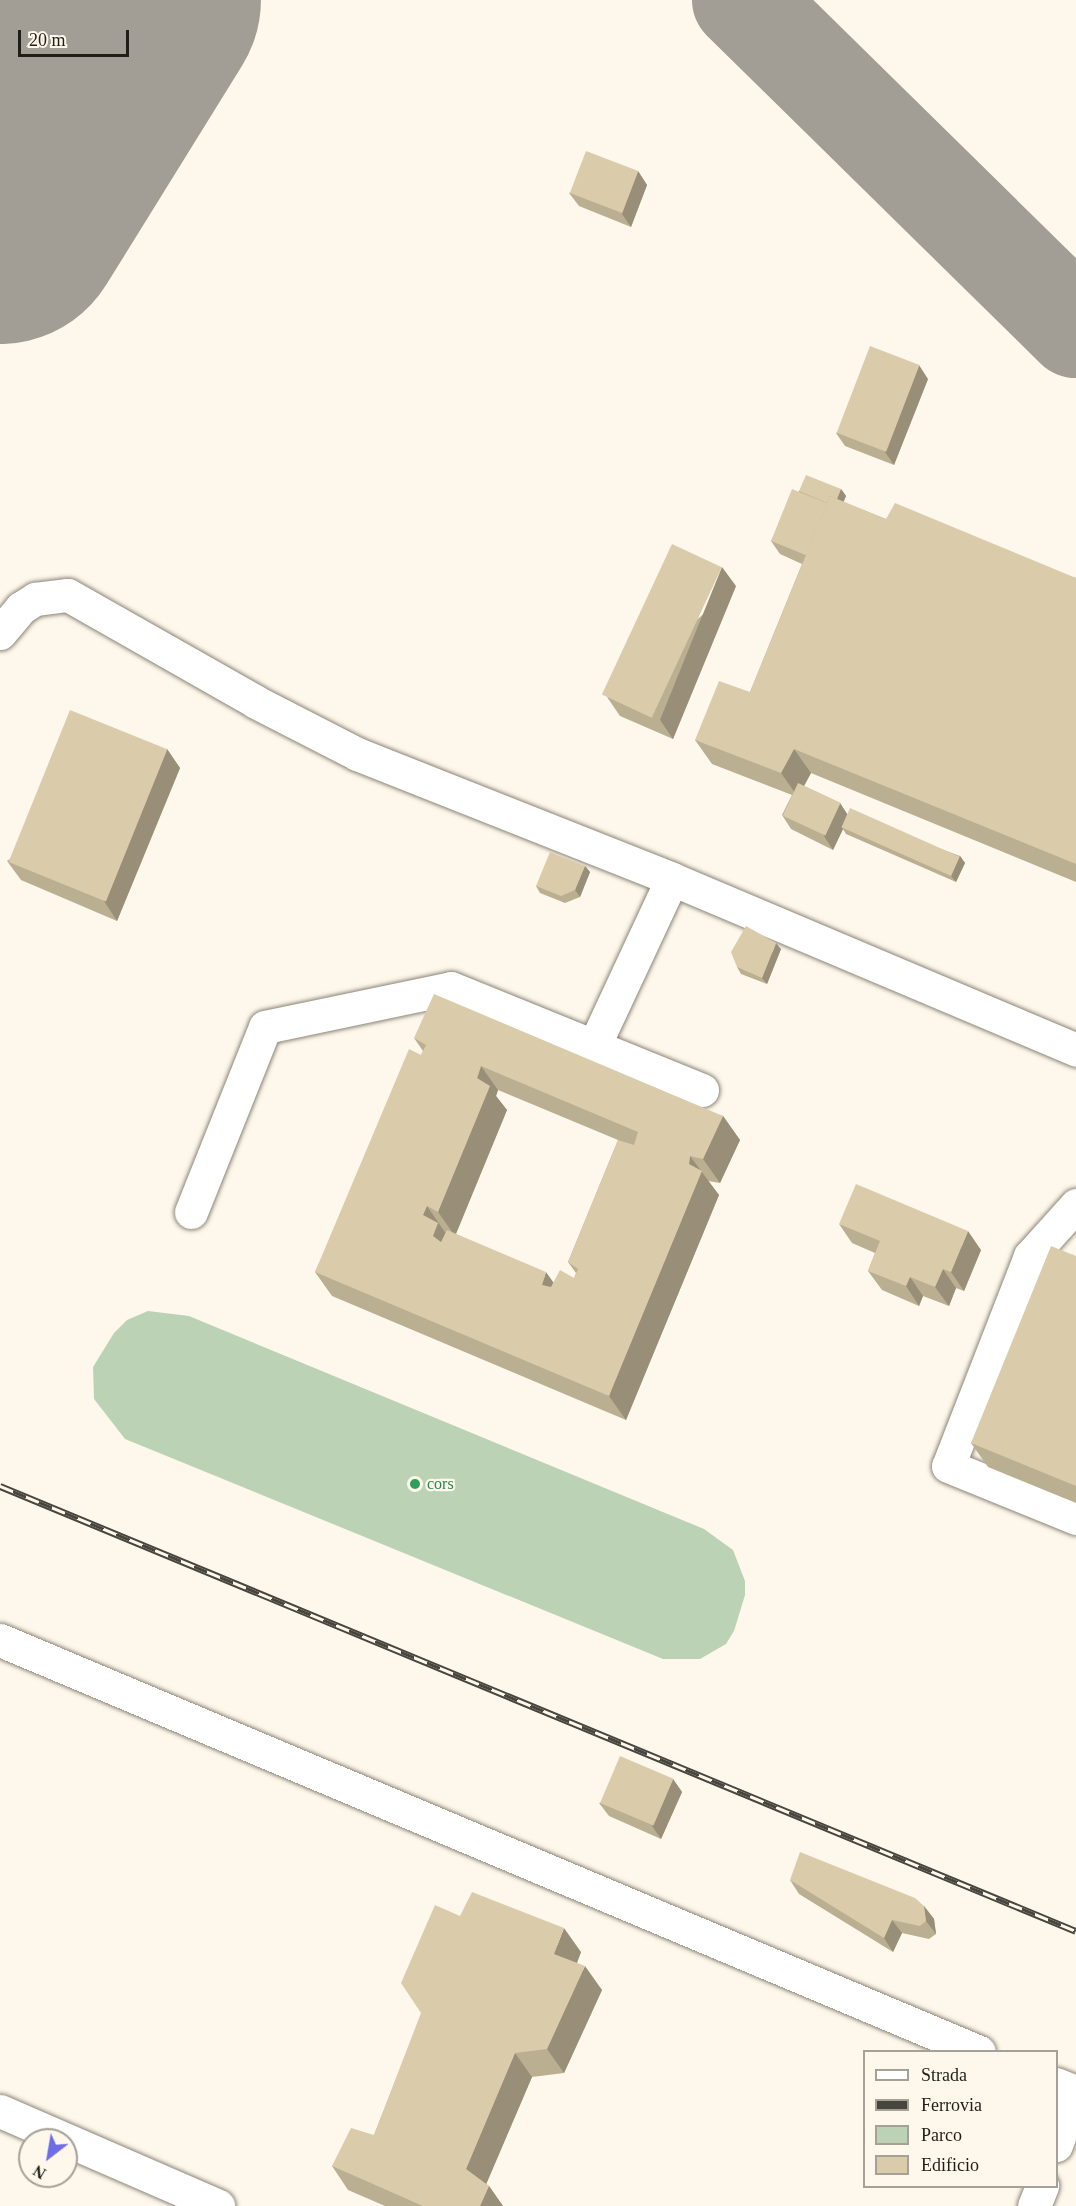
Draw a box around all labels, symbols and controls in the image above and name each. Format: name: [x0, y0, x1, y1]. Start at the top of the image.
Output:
scale bar: [21, 18, 132, 56]
text: 20 m: [29, 30, 66, 50]
place label: cors: [427, 1474, 454, 1494]
marker: cors: [408, 1477, 422, 1491]
legend: [863, 2050, 1058, 2188]
text: Strada: [921, 2065, 967, 2085]
text: Ferrovia: [921, 2095, 982, 2115]
text: Parco: [921, 2125, 962, 2145]
north arrow: [18, 2128, 78, 2188]
text: Edificio: [921, 2155, 979, 2175]
text: N: [30, 2162, 49, 2182]

